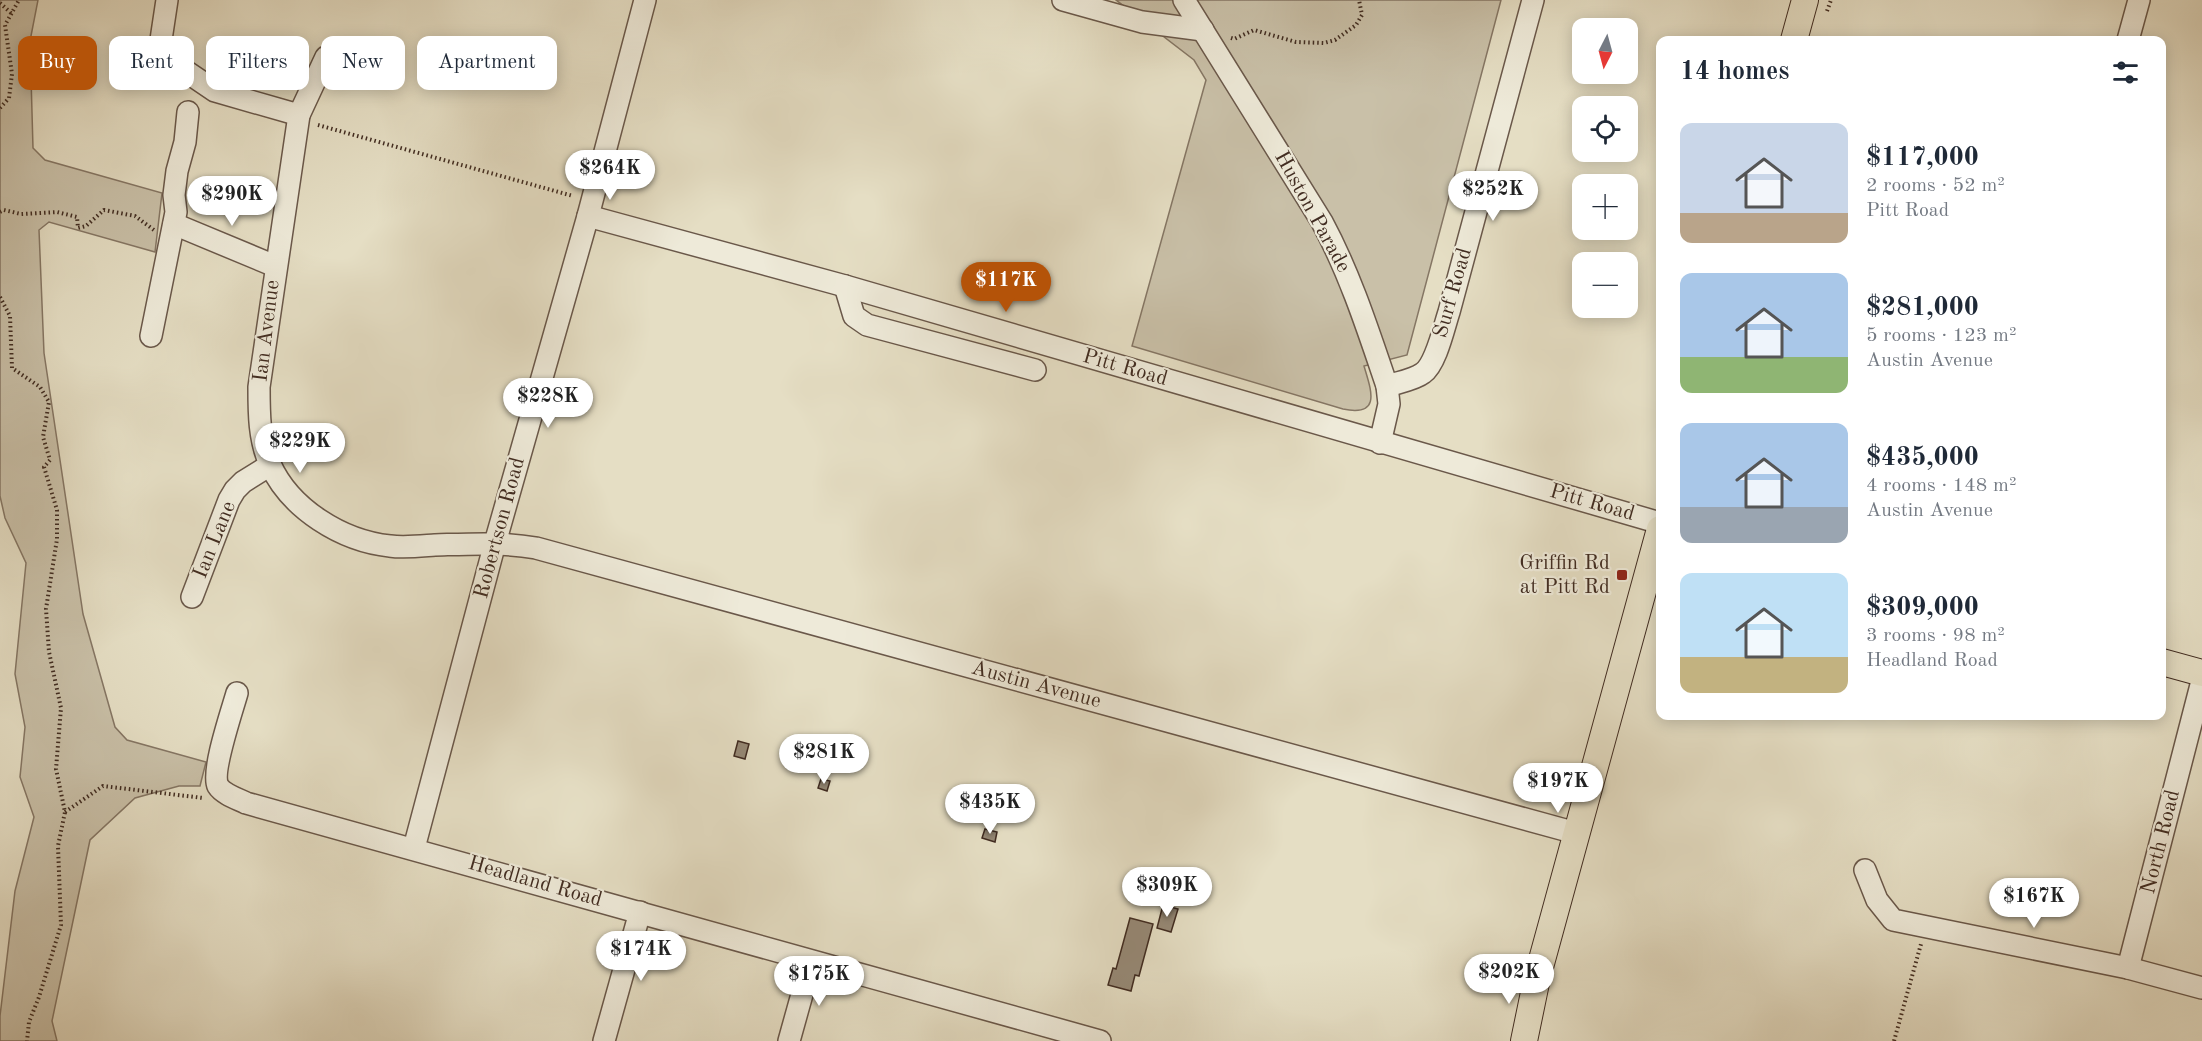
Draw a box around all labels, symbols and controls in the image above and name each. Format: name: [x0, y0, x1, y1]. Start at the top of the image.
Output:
north arrow: [1572, 18, 1638, 84]
map controls: [1572, 18, 1638, 318]
chip: Buy: [18, 36, 97, 90]
chip: Rent: [109, 36, 194, 90]
chip: Filters: [206, 36, 309, 90]
chip: New: [321, 36, 405, 90]
chip: Apartment: [417, 36, 557, 90]
icon: filters: [2109, 56, 2142, 89]
text: 14 homes: [1680, 59, 1789, 85]
button: locate: [1572, 96, 1638, 162]
text: $117,000: [1866, 145, 1979, 171]
icon: home: [1728, 147, 1800, 219]
street label: Huston Parade: [1270, 148, 1354, 276]
pin: $264K: [568, 150, 652, 201]
text: $264K: [579, 159, 641, 179]
pin: $252K: [1451, 171, 1535, 222]
button: +: [1572, 174, 1638, 240]
pin: $290K: [190, 176, 274, 227]
text: 2 rooms · 52 m²: [1866, 176, 2005, 196]
text: $252K: [1462, 180, 1524, 200]
text: $290K: [201, 185, 263, 205]
text: Pitt Road: [1866, 201, 1949, 221]
street label: Surf Road: [1430, 246, 1476, 340]
button: −: [1572, 252, 1638, 318]
pin: $117K: [964, 262, 1048, 313]
text: $117K: [975, 271, 1037, 291]
street label: Ian Avenue: [250, 279, 284, 383]
text: $281,000: [1866, 295, 1979, 321]
icon: home: [1728, 297, 1800, 369]
text: 5 rooms · 123 m²: [1866, 326, 2016, 346]
street label: Pitt Road: [1080, 346, 1170, 390]
text: Austin Avenue: [1866, 351, 1993, 371]
pin: $228K: [506, 378, 590, 429]
text: $228K: [517, 387, 579, 407]
pin: $229K: [258, 423, 342, 474]
text: $229K: [269, 432, 331, 452]
text: $435,000: [1866, 445, 1979, 471]
icon: home: [1728, 447, 1800, 519]
street label: Robertson Road: [471, 455, 529, 601]
text: 4 rooms · 148 m²: [1866, 476, 2016, 496]
street label: Pitt Road: [1547, 481, 1637, 525]
street label: Ian Lane: [190, 498, 240, 582]
text: Austin Avenue: [1866, 501, 1993, 521]
place label: Griffin Rd at Pitt Rd: [1519, 553, 1610, 598]
marker: Griffin Rd at Pitt Rd: [1615, 568, 1629, 582]
text: $309,000: [1866, 595, 1979, 621]
icon: home: [1728, 597, 1800, 669]
text: 3 rooms · 98 m²: [1866, 626, 2005, 646]
text: Headland Road: [1866, 651, 1998, 671]
street label: Austin Avenue: [969, 658, 1103, 712]
pin: $281K: [782, 734, 866, 785]
text: $281K: [793, 743, 855, 763]
pin: $197K: [1516, 763, 1600, 814]
text: $197K: [1527, 772, 1589, 792]
pin: $435K: [948, 784, 1032, 835]
street label: North Road: [2138, 788, 2184, 896]
text: $435K: [959, 793, 1021, 813]
street label: Headland Road: [466, 853, 605, 911]
pin: $309K: [1125, 867, 1209, 918]
text: $309K: [1136, 876, 1198, 896]
pin: $167K: [1992, 878, 2076, 929]
text: $167K: [2003, 887, 2065, 907]
pin: $174K: [599, 931, 683, 982]
text: $174K: [610, 940, 672, 960]
pin: $202K: [1467, 954, 1551, 1005]
pin: $175K: [777, 956, 861, 1007]
text: $202K: [1478, 963, 1540, 983]
text: $175K: [788, 965, 850, 985]

